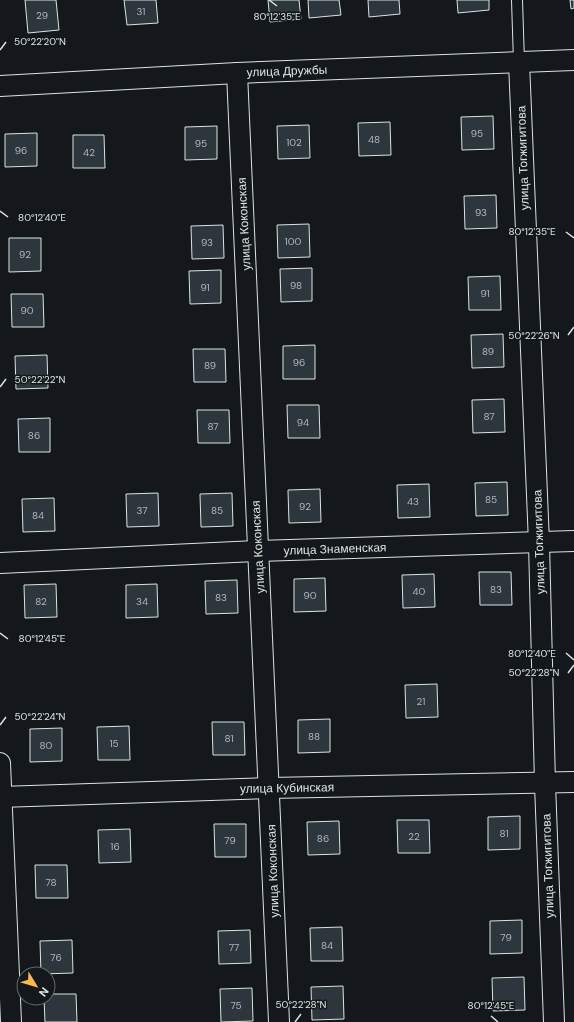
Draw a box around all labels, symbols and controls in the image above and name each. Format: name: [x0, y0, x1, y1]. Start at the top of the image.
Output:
house number: 31: [137, 5, 145, 18]
house number: 29: [36, 9, 48, 22]
text: 80°12'35"E: [253, 10, 301, 23]
text: 50°22'20"N: [14, 35, 66, 48]
street label: улица Дружбы: [246, 62, 328, 80]
street label: улица Тогжигитова: [513, 105, 533, 210]
house number: 95: [471, 127, 483, 140]
house number: 48: [368, 133, 380, 146]
house number: 102: [286, 136, 302, 149]
house number: 95: [195, 137, 207, 150]
house number: 96: [15, 144, 27, 157]
house number: 42: [83, 146, 95, 159]
street label: улица Коконская: [234, 177, 254, 271]
house number: 93: [475, 206, 487, 219]
text: 80°12'40"E: [18, 211, 66, 224]
text: 80°12'35"E: [508, 225, 556, 238]
house number: 100: [285, 235, 302, 248]
house number: 93: [201, 236, 213, 249]
house number: 92: [19, 248, 31, 261]
house number: 98: [290, 279, 302, 292]
house number: 91: [200, 281, 210, 294]
house number: 91: [480, 287, 490, 300]
house number: 90: [20, 304, 34, 317]
text: 50°22'26"N: [508, 329, 560, 342]
house number: 89: [482, 345, 494, 358]
house number: 96: [293, 356, 305, 369]
house number: 89: [204, 359, 216, 372]
text: 50°22'22"N: [15, 373, 65, 386]
house number: 87: [483, 410, 495, 423]
house number: 94: [297, 416, 309, 429]
house number: 87: [207, 420, 219, 433]
house number: 86: [28, 429, 40, 442]
street label: улица Тогжигитова: [529, 489, 549, 594]
house number: 85: [485, 493, 497, 506]
house number: 43: [407, 495, 419, 508]
street label: улица Коконская: [248, 500, 268, 594]
house number: 92: [299, 500, 311, 513]
house number: 37: [136, 504, 148, 517]
house number: 85: [211, 504, 223, 517]
house number: 84: [32, 509, 44, 522]
street label: улица Знаменская: [283, 539, 387, 559]
house number: 83: [490, 583, 502, 596]
house number: 40: [413, 585, 426, 598]
house number: 90: [303, 589, 317, 602]
house number: 83: [215, 591, 227, 604]
house number: 82: [35, 595, 47, 608]
house number: 34: [136, 595, 148, 608]
text: 80°12'45"E: [19, 632, 66, 645]
text: 80°12'40"E: [508, 647, 556, 660]
text: 50°22'28"N: [509, 666, 560, 679]
house number: 21: [417, 695, 425, 708]
text: 50°22'24"N: [15, 710, 66, 723]
house number: 88: [308, 730, 320, 743]
house number: 81: [225, 732, 234, 745]
house number: 15: [109, 737, 119, 750]
house number: 80: [40, 739, 53, 752]
street label: улица Кубинская: [240, 779, 334, 797]
street label: улица Тогжигитова: [538, 813, 558, 918]
street label: улица Коконская: [263, 824, 283, 918]
house number: 81: [500, 827, 509, 840]
house number: 22: [408, 830, 420, 843]
house number: 86: [317, 832, 329, 845]
house number: 79: [224, 834, 236, 847]
house number: 16: [110, 840, 120, 853]
house number: 78: [45, 876, 57, 889]
house number: 79: [500, 931, 512, 944]
house number: 84: [321, 939, 333, 952]
house number: 77: [229, 941, 239, 954]
house number: 76: [50, 951, 62, 964]
north arrow: [16, 966, 56, 1006]
text: N: [36, 985, 52, 1000]
text: 50°22'28"N: [276, 998, 327, 1011]
house number: 75: [230, 999, 242, 1012]
text: 80°12'45"E: [468, 999, 515, 1012]

